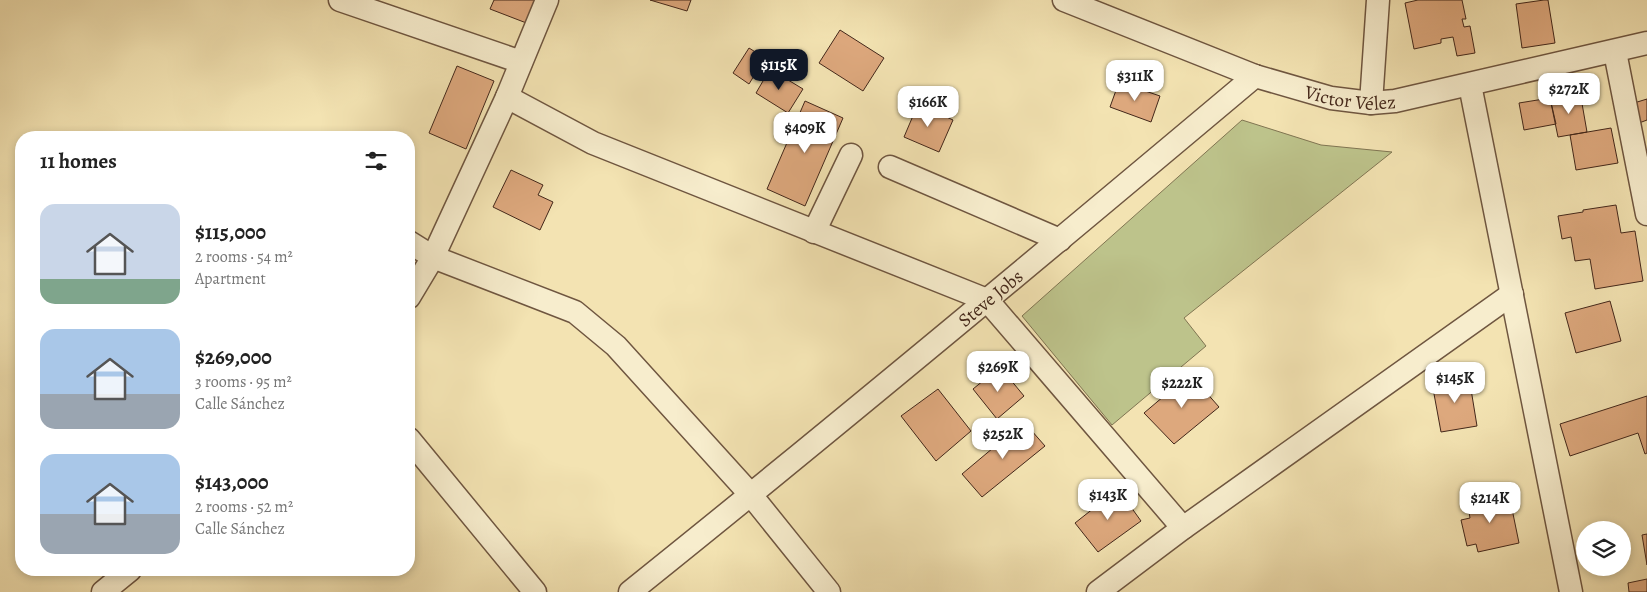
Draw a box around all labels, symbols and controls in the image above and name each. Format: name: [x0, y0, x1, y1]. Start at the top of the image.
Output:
pin: $115K: [744, 48, 814, 91]
text: $115K: [761, 54, 797, 76]
pin: $311K: [1100, 59, 1170, 102]
text: $311K: [1117, 65, 1153, 87]
pin: $272K: [1534, 72, 1604, 115]
text: $272K: [1549, 78, 1589, 100]
street label: Victor Vélez: [1301, 79, 1397, 117]
pin: $166K: [893, 86, 963, 128]
text: $166K: [909, 91, 947, 113]
pin: $409K: [770, 112, 840, 154]
text: $409K: [785, 117, 825, 139]
text: 11 homes: [40, 147, 117, 175]
icon: filters: [362, 147, 390, 175]
text: $115,000: [195, 218, 266, 246]
icon: home: [80, 224, 140, 284]
text: 2 rooms · 54 m²: [195, 246, 293, 268]
street label: Steve Jobs: [953, 264, 1029, 333]
text: Apartment: [195, 268, 266, 290]
text: $269,000: [195, 343, 272, 371]
icon: home: [80, 349, 140, 409]
pin: $269K: [963, 350, 1033, 393]
text: $269K: [978, 356, 1018, 378]
pin: $145K: [1420, 362, 1490, 404]
pin: $222K: [1147, 366, 1217, 409]
text: $145K: [1436, 367, 1474, 389]
text: 3 rooms · 95 m²: [195, 371, 292, 393]
text: $222K: [1161, 372, 1203, 394]
text: Calle Sánchez: [195, 393, 285, 415]
pin: $252K: [968, 418, 1038, 460]
text: $252K: [983, 423, 1023, 445]
text: $143,000: [195, 468, 269, 496]
icon: home: [80, 474, 140, 534]
pin: $143K: [1073, 478, 1143, 521]
pin: $214K: [1455, 482, 1525, 524]
text: $143K: [1089, 484, 1127, 506]
text: $214K: [1471, 487, 1509, 509]
text: 2 rooms · 52 m²: [195, 496, 293, 518]
text: Calle Sánchez: [195, 518, 285, 540]
map controls: [1576, 521, 1631, 576]
button: layers: [1576, 521, 1631, 576]

